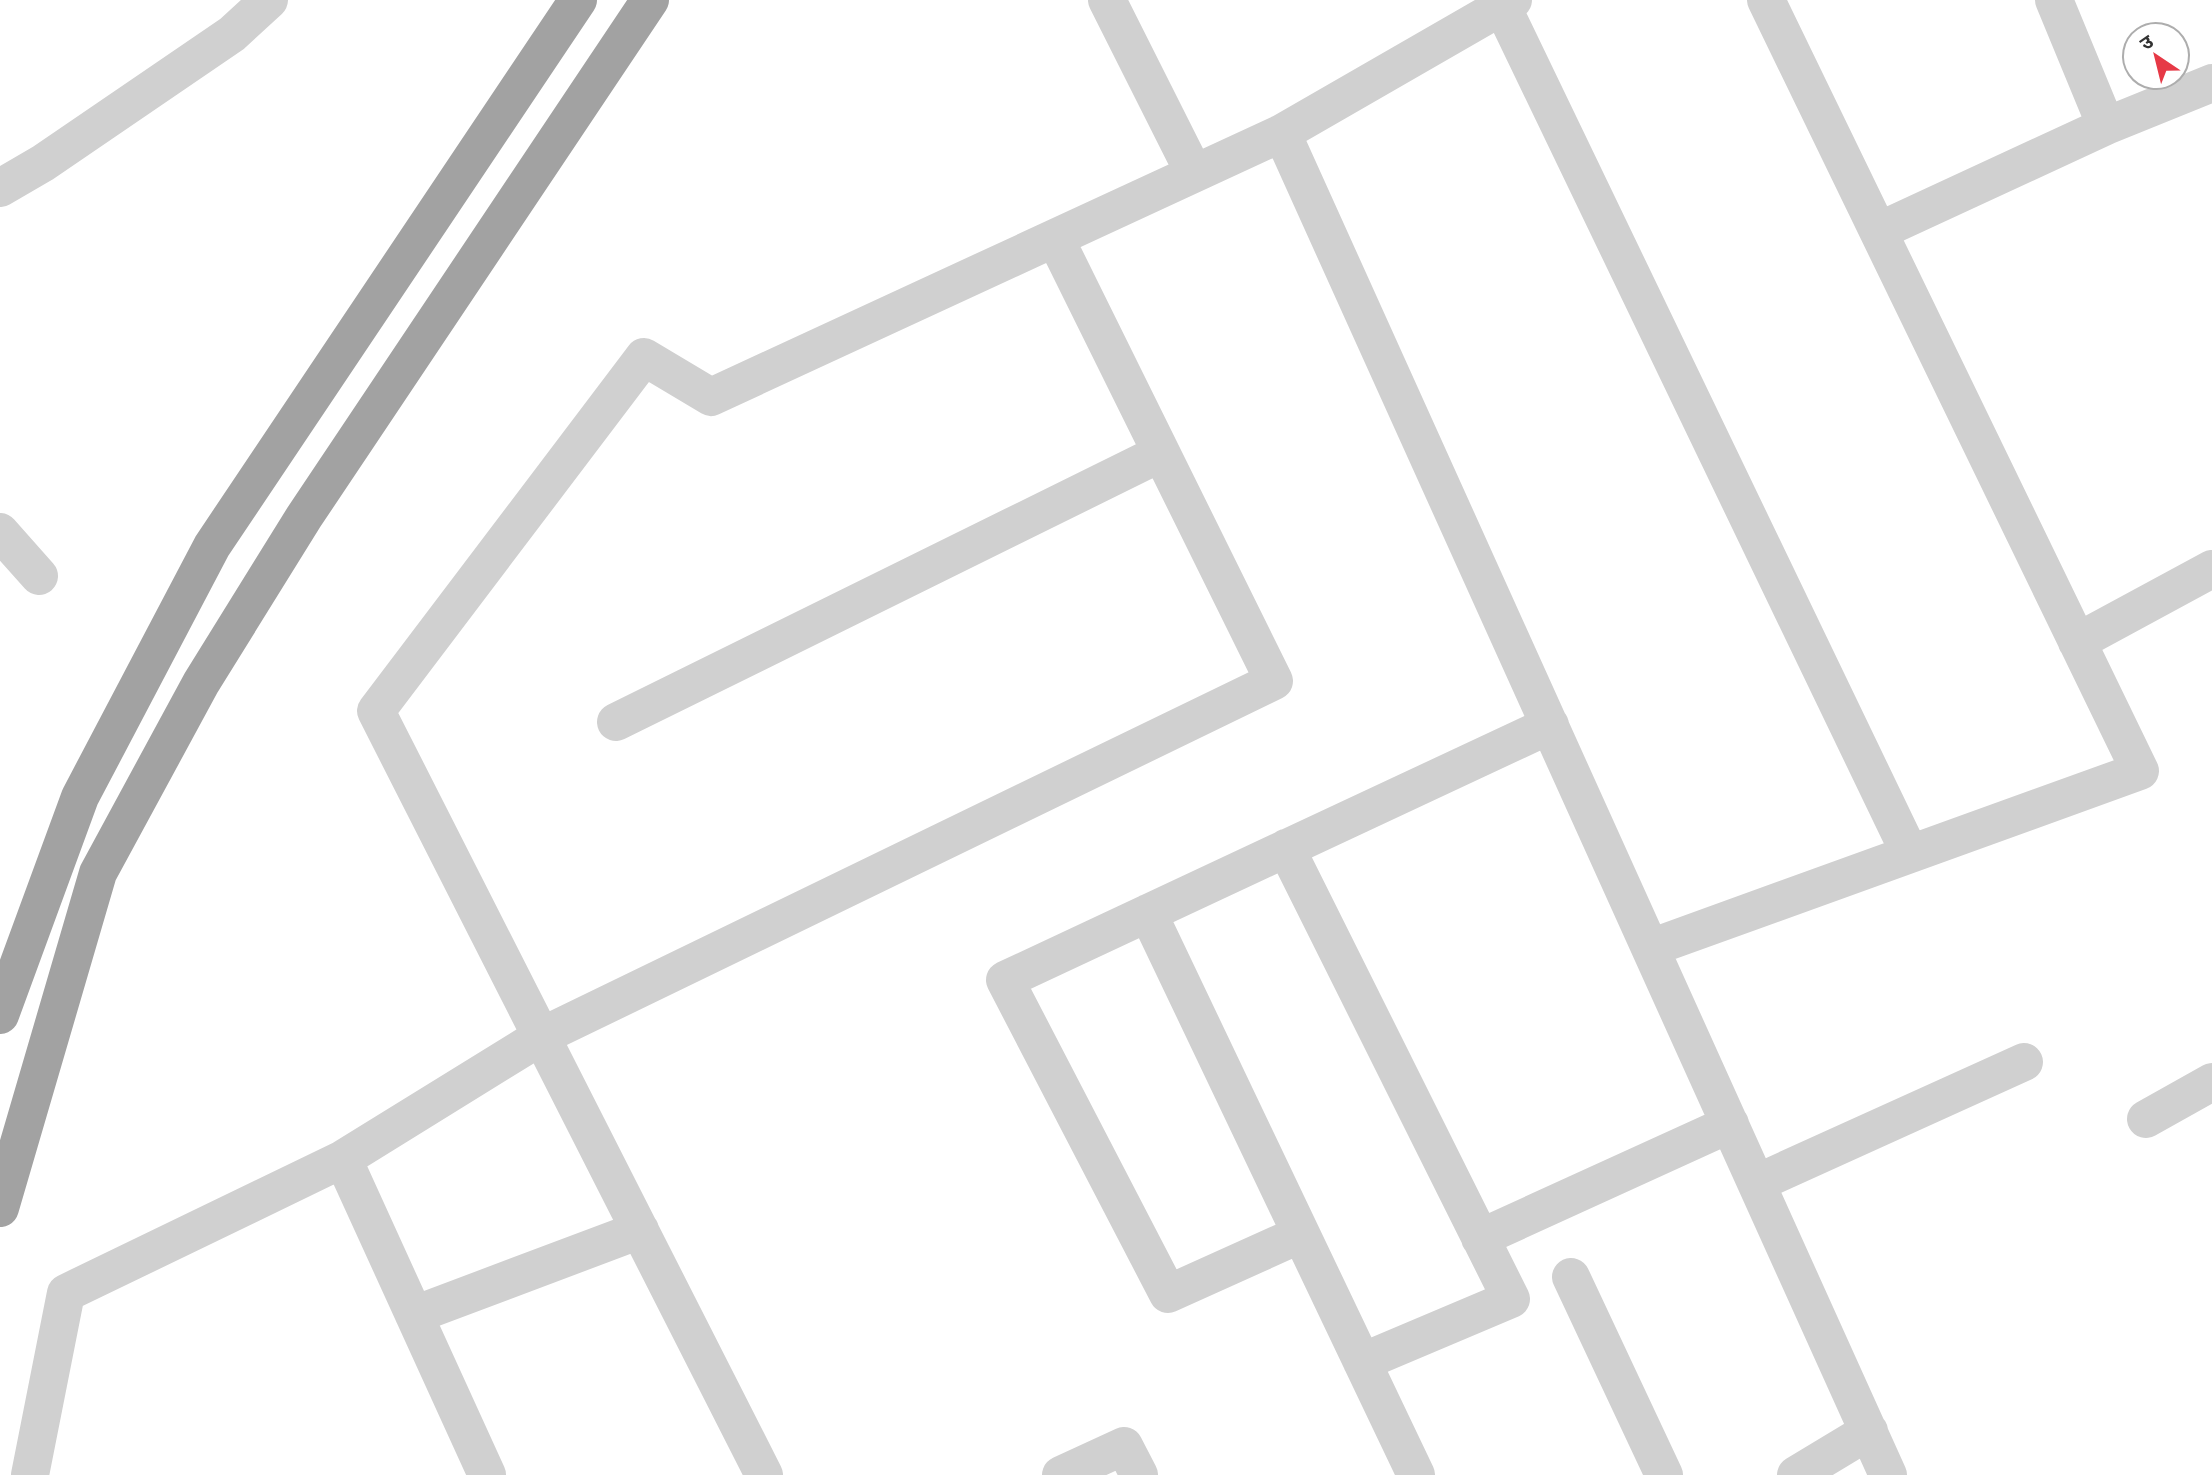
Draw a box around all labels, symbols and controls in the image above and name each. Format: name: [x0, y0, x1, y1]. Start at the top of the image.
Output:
north arrow: [2121, 21, 2191, 91]
text: उ: [2135, 29, 2159, 56]

